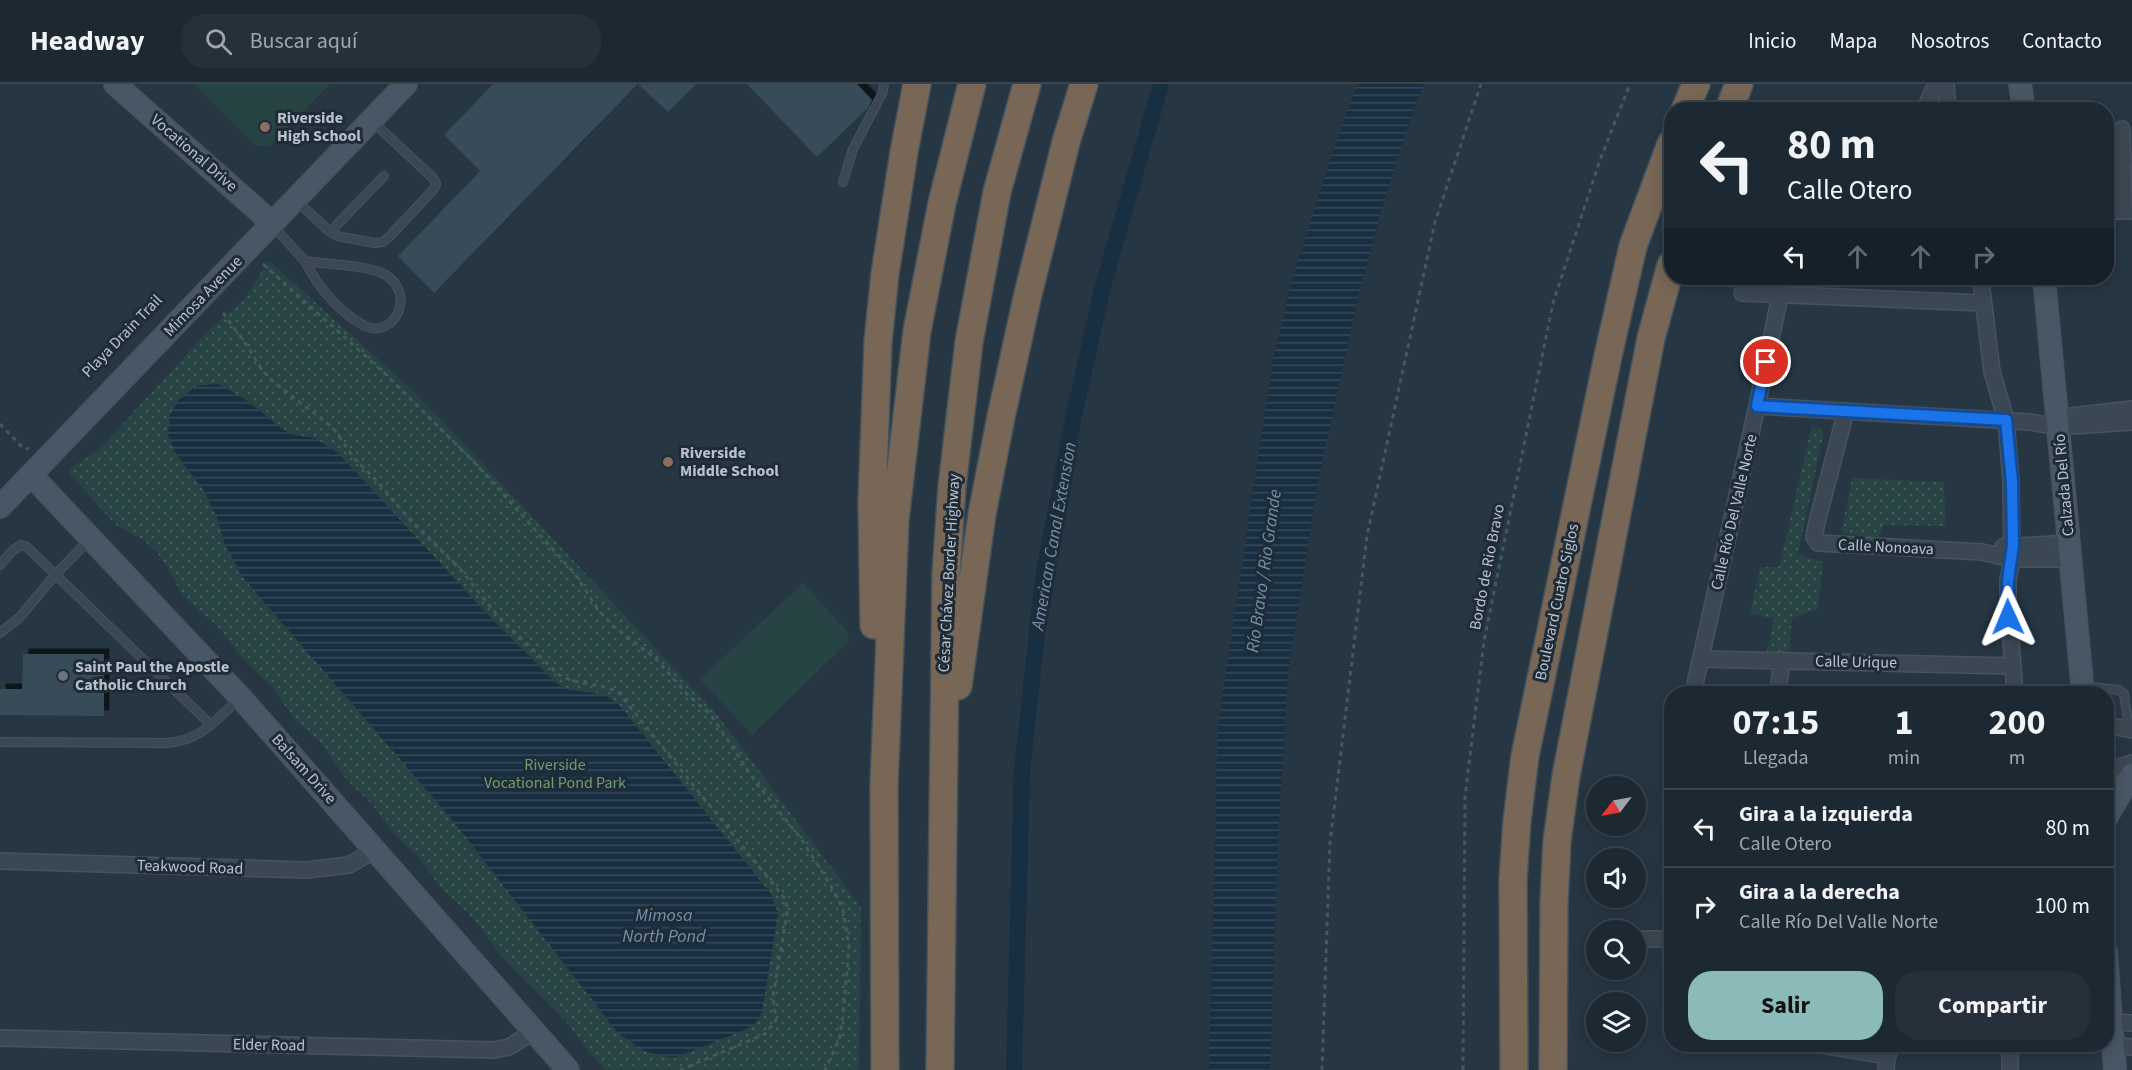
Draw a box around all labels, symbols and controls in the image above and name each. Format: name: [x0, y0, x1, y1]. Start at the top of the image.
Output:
search box: [181, 14, 601, 68]
text: Headway: [30, 21, 145, 61]
icon: search: [202, 25, 235, 58]
text: Buscar aquí: [250, 25, 357, 57]
text: Inicio: [1748, 26, 1796, 56]
text: Mapa: [1829, 26, 1877, 56]
text: Nosotros: [1910, 26, 1989, 56]
text: Contacto: [2022, 26, 2102, 56]
place label: Riverside High School: [277, 107, 361, 147]
street label: Vocational Drive: [146, 109, 242, 197]
text: 80 m: [1787, 115, 1876, 175]
marker: Riverside High School: [258, 120, 272, 134]
icon: left: [1688, 126, 1766, 204]
text: Calle Otero: [1787, 171, 1912, 210]
icon: left: [1778, 240, 1811, 273]
icon: ahead: [1841, 240, 1874, 273]
icon: ahead: [1904, 240, 1937, 273]
icon: right: [1967, 240, 2000, 273]
street label: Mimosa Avenue: [159, 251, 247, 341]
street label: Playa Drain Trail: [77, 290, 167, 382]
pin: [1740, 336, 1791, 387]
icon: arrive: [1749, 345, 1782, 378]
street label: Calle Río Del Valle Norte: [1705, 432, 1763, 592]
street label: Calzada Del Río: [2049, 433, 2079, 537]
water label: American Canal Extension: [1025, 440, 1083, 633]
place label: Riverside Middle School: [680, 442, 779, 482]
marker: Riverside Middle School: [661, 455, 675, 469]
street label: César Chávez Border Highway: [933, 473, 965, 673]
water label: Río Bravo / Rio Grande: [1240, 487, 1288, 654]
street label: Bordo de Rio Bravo: [1464, 502, 1510, 632]
street label: Boulevard Cuatro Siglos: [1530, 521, 1584, 682]
street label: Calle Nonoava: [1837, 534, 1935, 560]
position arrow: [1976, 585, 2040, 649]
street label: Calle Urique: [1815, 650, 1897, 674]
place label: Saint Paul the Apostle Catholic Church: [75, 656, 229, 696]
marker: Saint Paul the Apostle Catholic Church: [56, 669, 70, 683]
text: 07:15: [1732, 697, 1819, 748]
text: 1: [1894, 697, 1913, 748]
text: 200: [1989, 697, 2046, 748]
street label: Balsam Drive: [267, 729, 341, 809]
text: Llegada: [1743, 744, 1809, 772]
text: min: [1888, 744, 1920, 772]
text: m: [2009, 744, 2025, 772]
park label: Riverside Vocational Pond Park: [484, 754, 626, 794]
north arrow: [1586, 776, 1646, 836]
map controls: [1586, 776, 1646, 1052]
text: Gira a la izquierda: [1739, 798, 1913, 830]
icon: left: [1688, 812, 1721, 845]
text: 80 m: [2045, 812, 2090, 844]
text: Calle Otero: [1739, 830, 1832, 858]
button: sound: [1586, 848, 1646, 908]
street label: Teakwood Road: [136, 854, 244, 880]
text: Gira a la derecha: [1739, 876, 1900, 908]
icon: right: [1688, 890, 1721, 923]
text: 100 m: [2035, 890, 2090, 922]
water label: Mimosa North Pond: [622, 903, 706, 949]
text: Calle Río Del Valle Norte: [1739, 908, 1938, 936]
button: search: [1586, 920, 1646, 980]
button: Salir: [1688, 971, 1883, 1040]
button: Compartir: [1895, 971, 2090, 1040]
button: layers: [1586, 992, 1646, 1052]
street label: Elder Road: [233, 1033, 305, 1057]

